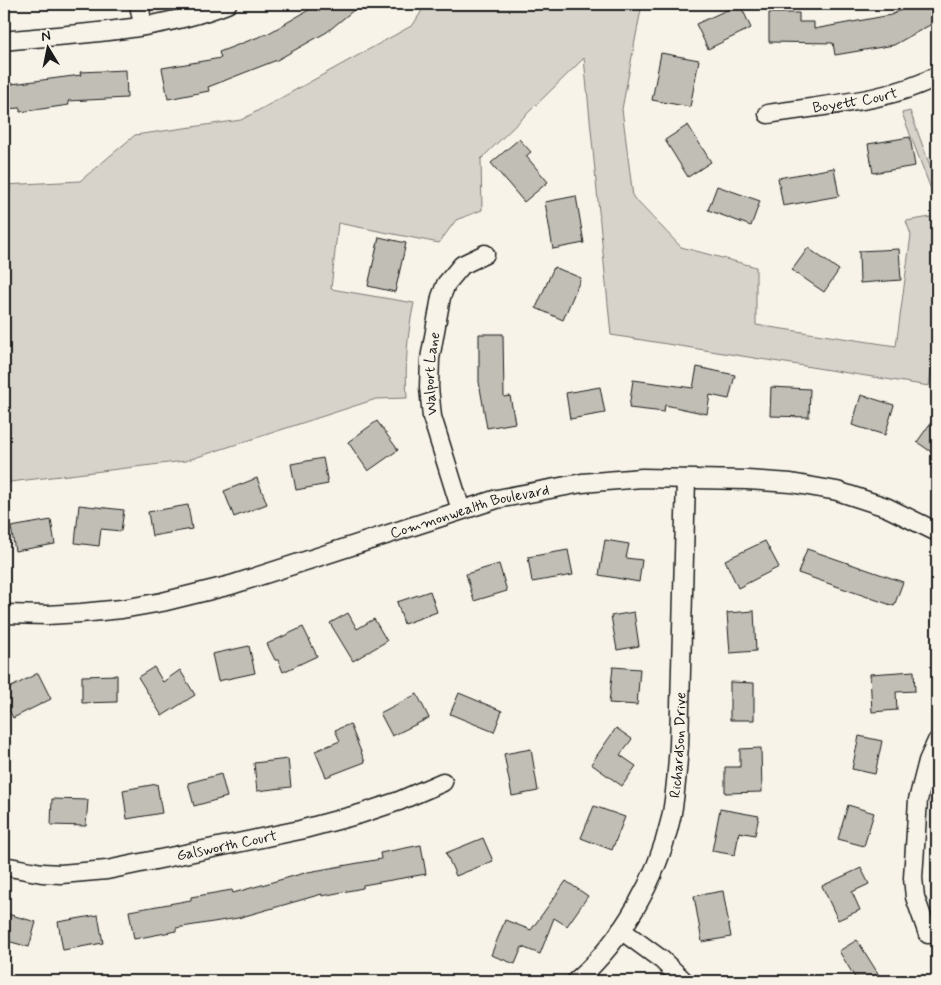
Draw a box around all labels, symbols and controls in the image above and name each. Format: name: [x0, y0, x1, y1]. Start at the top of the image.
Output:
north arrow: [22, 22, 72, 72]
text: N: [40, 27, 52, 46]
street label: Boyett Court: [811, 83, 900, 119]
street label: Walport Lane: [420, 330, 446, 416]
street label: Commonwealth Boulevard: [388, 480, 551, 544]
street label: Richardson Drive: [665, 692, 691, 799]
street label: Galsworth Court: [175, 826, 279, 866]

